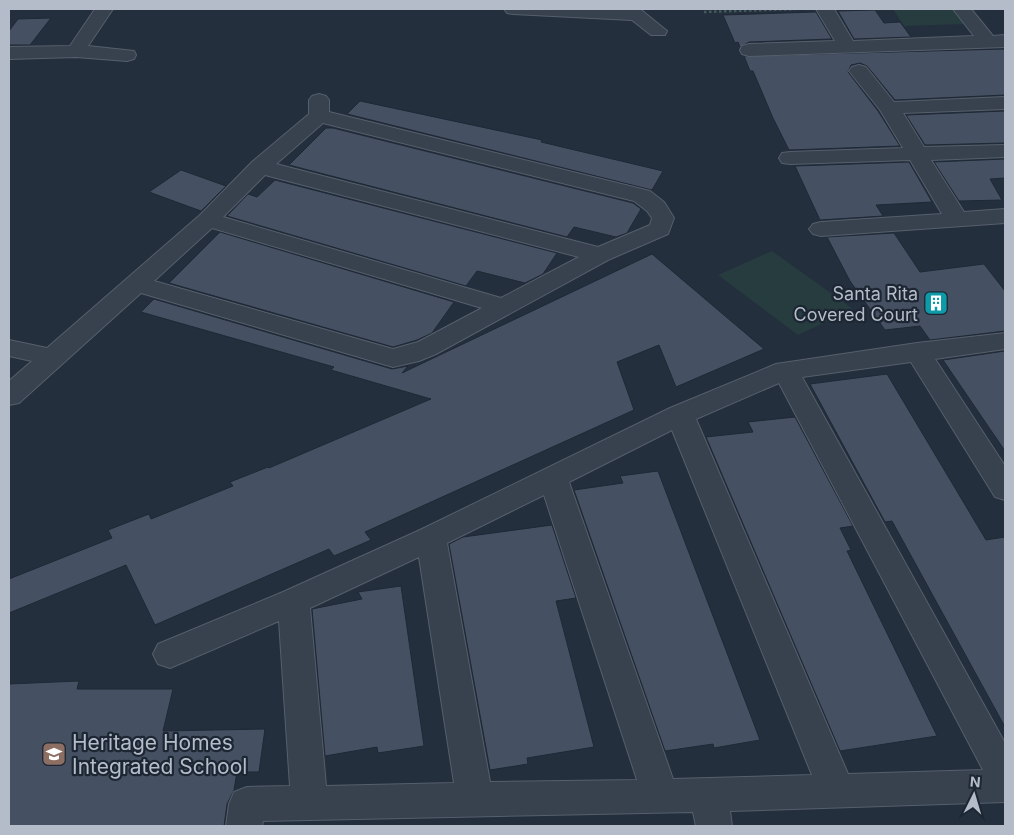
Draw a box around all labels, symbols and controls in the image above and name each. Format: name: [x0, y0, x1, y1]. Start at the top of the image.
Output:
place label: Santa Rita Covered Court: [794, 283, 918, 325]
building icon: Santa Rita Covered Court: [923, 290, 949, 316]
place label: Heritage Homes Integrated School: [72, 730, 247, 779]
school or university icon: Heritage Homes Integrated School: [41, 741, 67, 767]
north arrow: [949, 770, 999, 820]
text: N: [969, 773, 981, 790]

